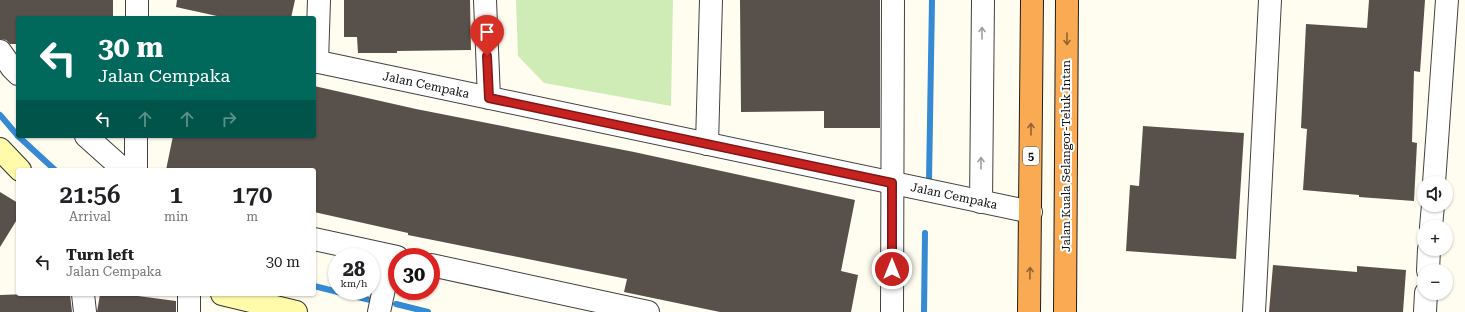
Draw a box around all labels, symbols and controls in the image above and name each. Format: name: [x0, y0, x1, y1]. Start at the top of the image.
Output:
pin: [470, 15, 504, 56]
icon: arrive: [476, 21, 498, 43]
one-way arrow: [978, 27, 986, 40]
text: 30 m: [98, 31, 163, 64]
icon: left: [32, 32, 84, 84]
one-way arrow: [1063, 32, 1071, 45]
street label: Jalan Kuala Selangor-Teluk Intan: [1059, 60, 1073, 252]
text: Jalan Cempaka: [98, 65, 230, 86]
street label: Jalan Cempaka: [381, 69, 471, 101]
icon: left: [92, 108, 114, 130]
icon: ahead: [134, 108, 156, 130]
icon: ahead: [176, 108, 198, 130]
icon: right: [218, 108, 240, 130]
one-way arrow: [1027, 123, 1035, 136]
road number: 5: [1023, 147, 1039, 165]
one-way arrow: [977, 157, 985, 170]
map controls: [1417, 176, 1453, 300]
button: sound: [1417, 176, 1453, 212]
street label: Jalan Cempaka: [909, 180, 999, 212]
text: 21:56: [60, 181, 120, 209]
text: 1: [170, 181, 183, 209]
text: 170: [232, 181, 272, 209]
text: Arrival: [69, 209, 111, 224]
text: min: [164, 209, 188, 224]
text: m: [246, 209, 258, 224]
button: +: [1417, 220, 1453, 256]
text: Turn left: [66, 246, 134, 264]
speed limit sign: 30: [388, 248, 440, 300]
position arrow: [871, 248, 913, 290]
icon: left: [32, 251, 54, 273]
text: 30 m: [266, 253, 300, 271]
text: 28: [343, 257, 365, 281]
text: Jalan Cempaka: [66, 264, 161, 279]
button: −: [1417, 264, 1453, 300]
one-way arrow: [1026, 267, 1034, 280]
text: km/h: [341, 278, 367, 289]

